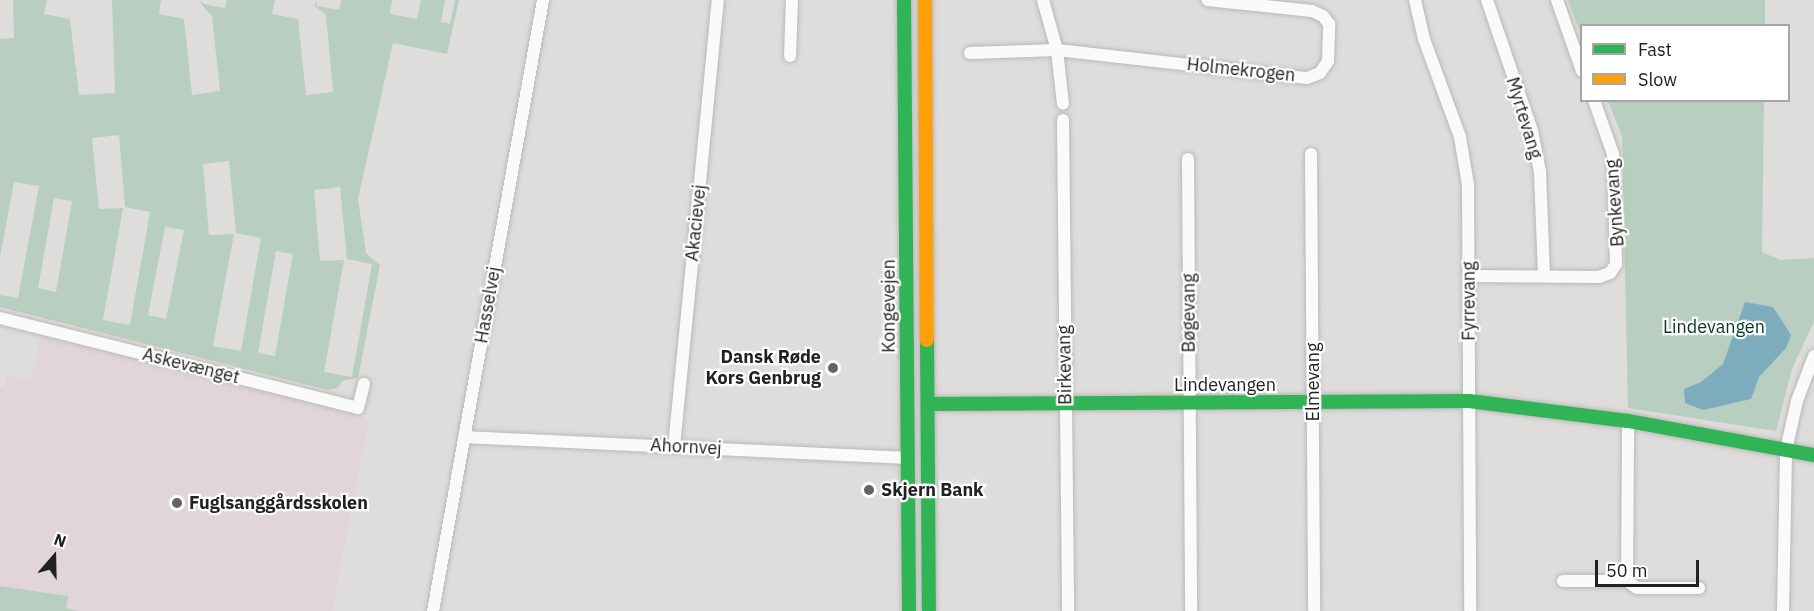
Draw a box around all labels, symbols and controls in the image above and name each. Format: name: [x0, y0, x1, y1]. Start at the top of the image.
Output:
legend: [1580, 24, 1790, 102]
text: Fast: [1638, 38, 1672, 61]
street label: Holmekrogen: [1186, 54, 1296, 86]
text: Slow: [1638, 68, 1677, 91]
street label: Myrtevang: [1501, 75, 1547, 161]
street label: Bynkevang: [1601, 158, 1629, 248]
street label: Akacievej: [681, 184, 711, 262]
street label: Kongevejen: [878, 259, 900, 353]
street label: Fyrrevang: [1458, 261, 1480, 341]
street label: Hasselvej: [471, 265, 505, 345]
street label: Bøgevang: [1178, 273, 1200, 353]
park label: Lindevangen: [1663, 316, 1765, 338]
street label: Birkevang: [1054, 325, 1076, 405]
street label: Elmevang: [1302, 343, 1324, 421]
street label: Askevænget: [140, 344, 242, 388]
place label: Dansk Røde Kors Genbrug: [706, 347, 821, 389]
marker: Dansk Røde Kors Genbrug: [826, 361, 840, 375]
street label: Lindevangen: [1174, 374, 1276, 396]
street label: Ahornvej: [650, 434, 722, 460]
place label: Skjern Bank: [881, 479, 983, 501]
marker: Skjern Bank: [862, 483, 876, 497]
place label: Fuglsanggårdsskolen: [189, 492, 368, 514]
marker: Fuglsanggårdsskolen: [170, 496, 184, 510]
north arrow: [24, 527, 84, 587]
text: N: [51, 529, 69, 551]
scale bar: [1598, 548, 1702, 586]
text: 50 m: [1606, 559, 1648, 582]

